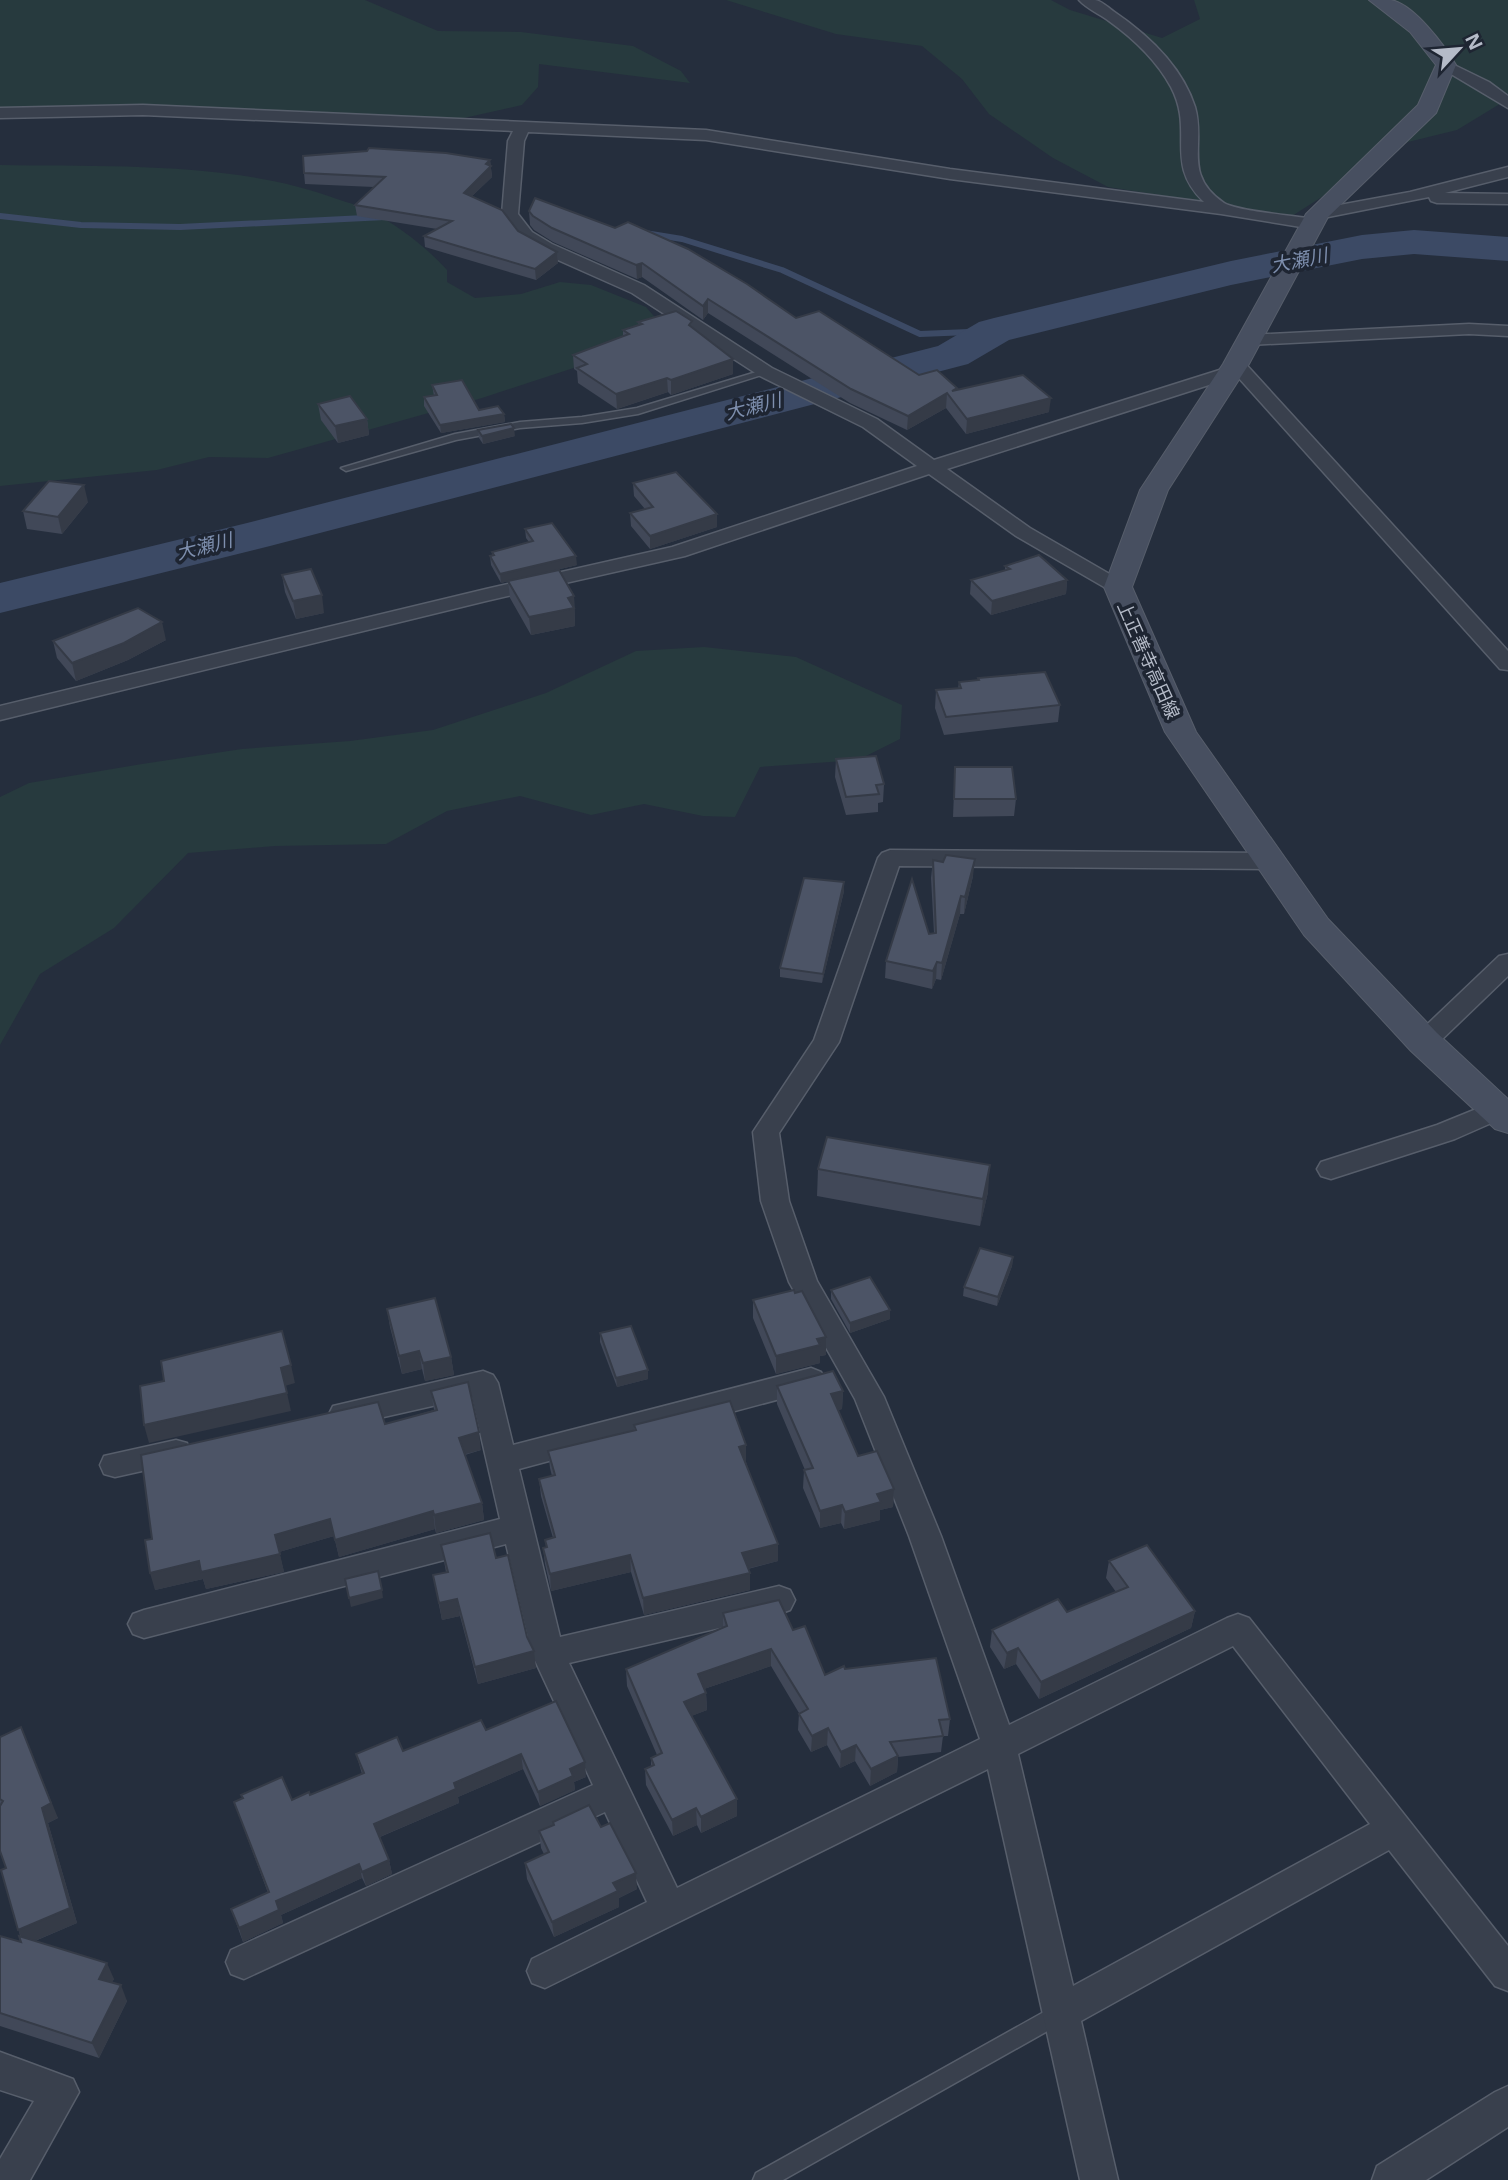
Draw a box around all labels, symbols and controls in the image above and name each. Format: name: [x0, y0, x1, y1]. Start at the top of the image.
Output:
north arrow: [1424, 14, 1494, 84]
text: N: [1459, 29, 1489, 54]
water label: 大瀬川: [1269, 241, 1331, 278]
water label: 大瀬川: [722, 386, 786, 426]
water label: 大瀬川: [173, 526, 237, 566]
street label: 上正善寺高田線: [1112, 598, 1186, 722]

